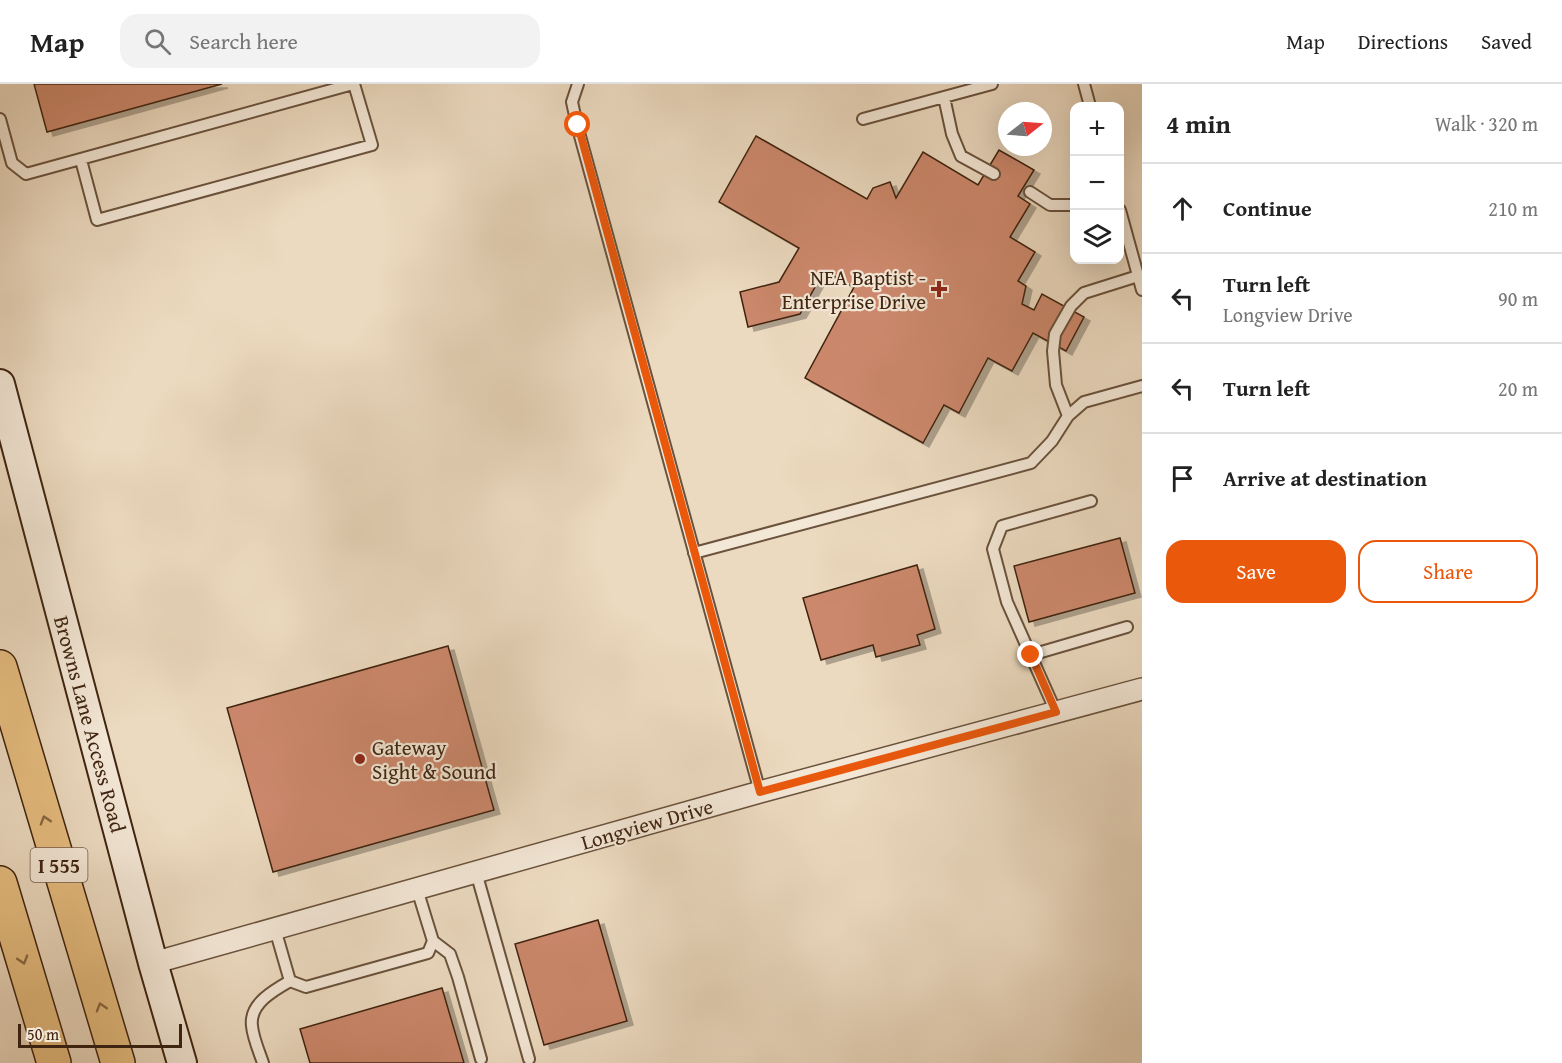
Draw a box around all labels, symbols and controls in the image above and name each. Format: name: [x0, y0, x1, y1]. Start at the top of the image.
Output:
search box: [120, 14, 540, 68]
text: Map: [30, 21, 84, 62]
icon: search: [141, 25, 174, 58]
text: Search here: [189, 25, 298, 57]
text: Map: [1286, 26, 1325, 57]
text: Directions: [1358, 26, 1448, 57]
text: Saved: [1481, 26, 1532, 57]
north arrow: [998, 102, 1052, 156]
map controls: [1070, 102, 1124, 264]
button: +: [1070, 102, 1124, 156]
text: 4 min: [1166, 104, 1231, 143]
text: Walk · 320 m: [1435, 109, 1538, 138]
route start: [564, 111, 590, 137]
button: −: [1070, 156, 1124, 210]
icon: ahead: [1166, 192, 1199, 225]
text: Continue: [1223, 192, 1312, 224]
text: 210 m: [1488, 194, 1538, 223]
button: layers: [1070, 210, 1124, 264]
place label: NEA Baptist - Enterprise Drive: [782, 262, 926, 317]
text: Turn left: [1223, 268, 1310, 300]
marker: NEA Baptist - Enterprise Drive: [930, 280, 948, 298]
icon: left: [1166, 282, 1199, 315]
text: 90 m: [1498, 284, 1538, 313]
text: Longview Drive: [1223, 300, 1353, 329]
icon: left: [1166, 372, 1199, 405]
text: Turn left: [1223, 372, 1310, 404]
text: 20 m: [1498, 374, 1538, 403]
icon: arrive: [1166, 462, 1199, 495]
text: Arrive at destination: [1223, 462, 1427, 494]
button: Save: [1166, 540, 1346, 603]
button: Share: [1358, 540, 1538, 603]
street label: Browns Lane Access Road: [46, 612, 134, 837]
route end: [1017, 641, 1043, 667]
place label: Gateway Sight & Sound: [372, 732, 497, 787]
marker: Gateway Sight & Sound: [353, 752, 367, 766]
street label: Longview Drive: [577, 790, 717, 858]
one-way arrow: [40, 815, 52, 826]
road number: I 555: [31, 848, 88, 882]
one-way arrow: [16, 954, 28, 965]
one-way arrow: [96, 1002, 108, 1013]
scale bar: [18, 1021, 182, 1048]
text: 50 m: [27, 1022, 59, 1046]

